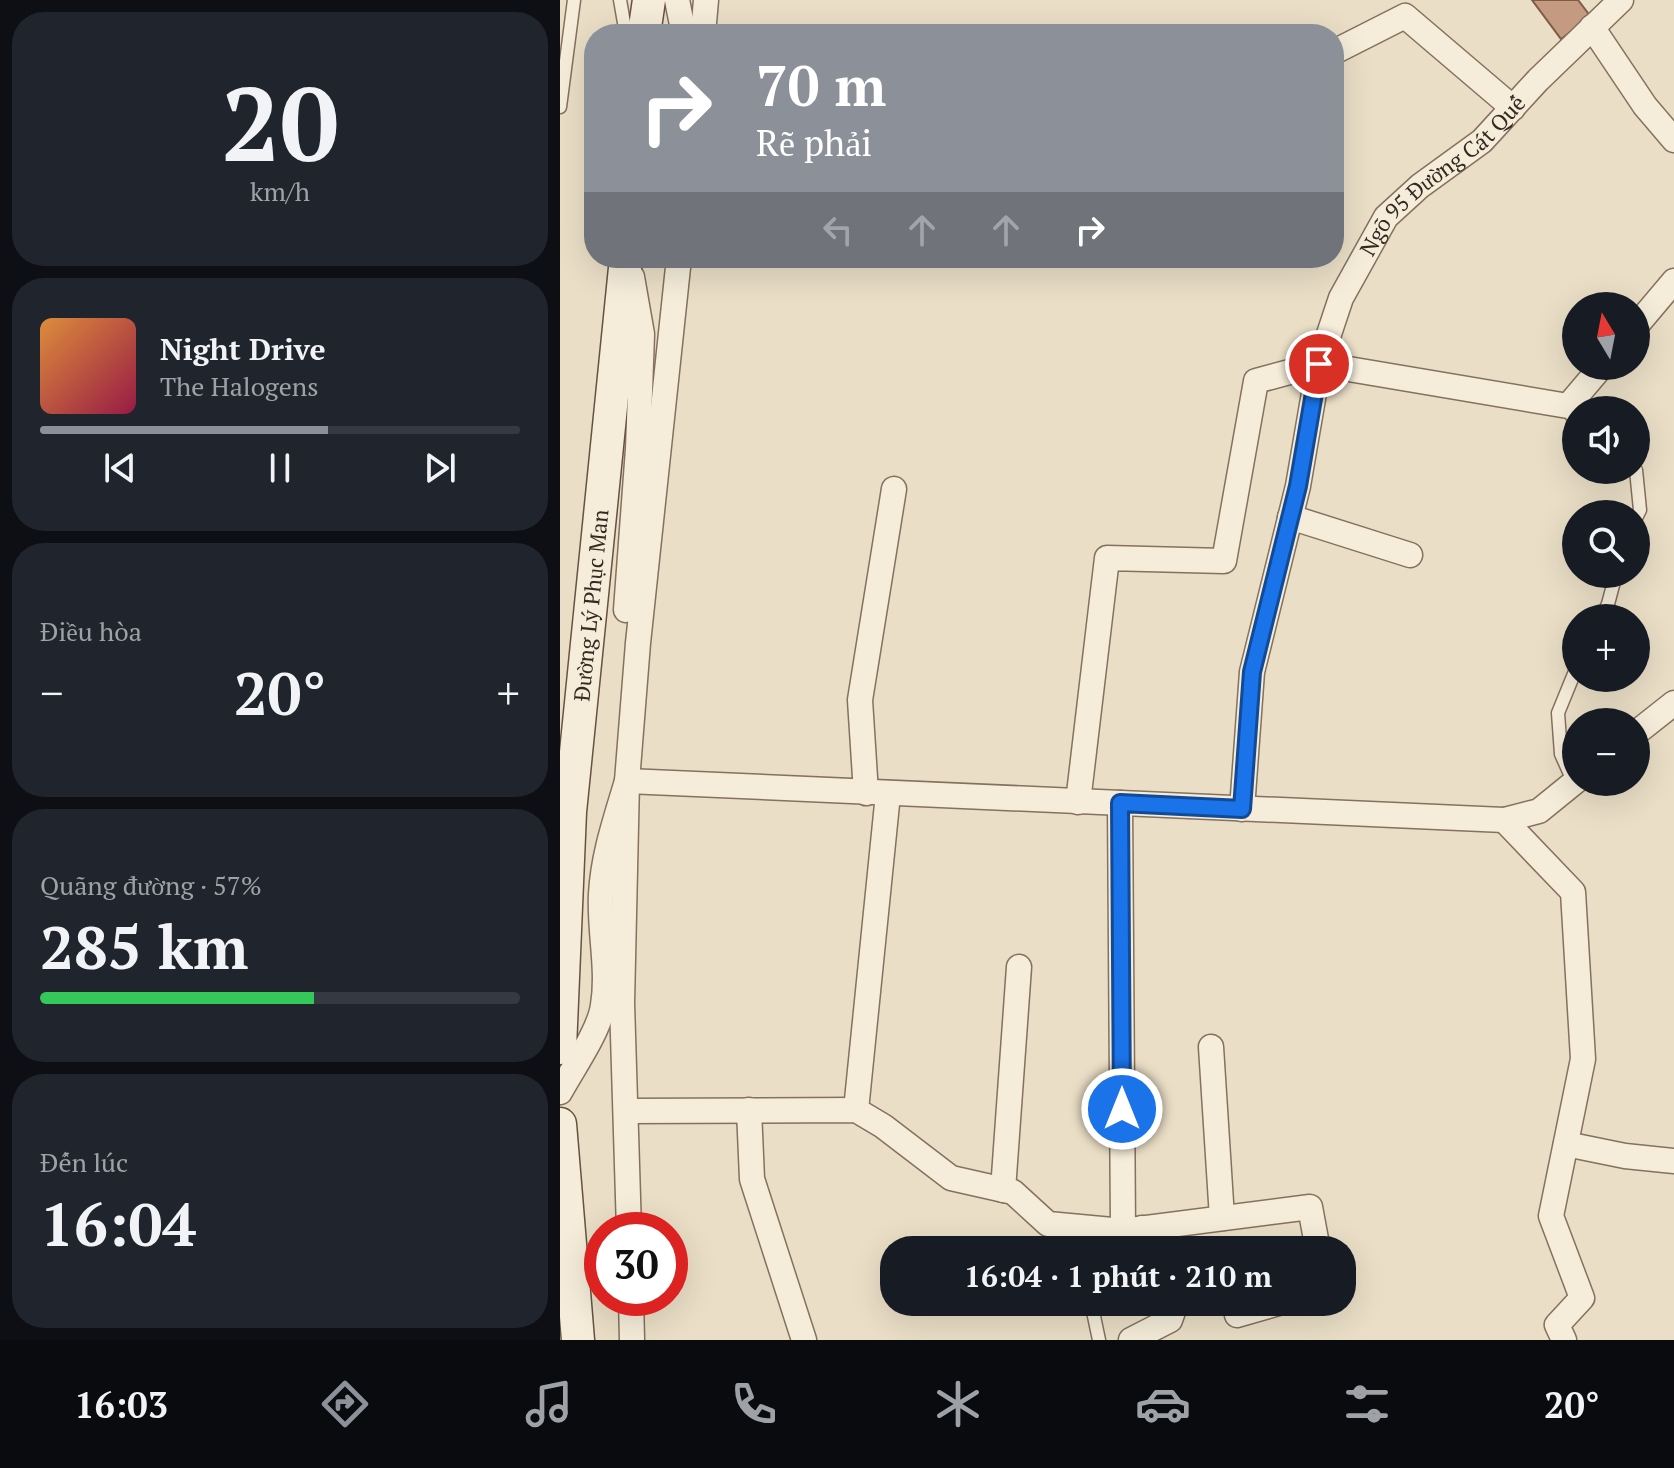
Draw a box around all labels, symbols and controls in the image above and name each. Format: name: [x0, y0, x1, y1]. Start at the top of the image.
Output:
text: 70 m: [756, 48, 886, 122]
text: 20: [221, 53, 339, 191]
icon: right: [624, 56, 728, 160]
street label: Ngõ 95 Đường Cát Quế: [1352, 89, 1531, 261]
text: Rẽ phải: [756, 119, 872, 166]
text: km/h: [250, 174, 310, 208]
icon: left: [816, 208, 860, 252]
icon: ahead: [900, 208, 944, 252]
icon: ahead: [984, 208, 1028, 252]
icon: right: [1068, 208, 1112, 252]
north arrow: [1562, 292, 1650, 380]
map controls: [1562, 292, 1650, 796]
text: Night Drive: [160, 329, 326, 369]
pin: [1285, 330, 1353, 398]
icon: arrive: [1297, 342, 1341, 386]
text: The Halogens: [160, 369, 318, 403]
button: sound: [1562, 396, 1650, 484]
icon: previous: [98, 446, 142, 490]
icon: pause: [258, 446, 302, 490]
icon: next: [418, 446, 462, 490]
button: search: [1562, 500, 1650, 588]
street label: Đường Lý Phục Man: [566, 508, 615, 703]
button: +: [1562, 604, 1650, 692]
text: Điều hòa: [40, 614, 142, 648]
text: 20°: [234, 653, 326, 732]
text: −: [40, 663, 63, 722]
text: +: [497, 663, 520, 722]
button: −: [1562, 708, 1650, 796]
text: Quãng đường · 57%: [40, 868, 262, 902]
text: 285 km: [40, 907, 248, 986]
position arrow: [1080, 1067, 1164, 1151]
text: Đến lúc: [40, 1145, 128, 1179]
text: 16:04: [40, 1184, 196, 1263]
speed limit sign: 30: [584, 1212, 688, 1316]
text: 16:04 · 1 phút · 210 m: [964, 1256, 1272, 1296]
icon: directions: [317, 1376, 373, 1432]
icon: music: [521, 1376, 577, 1432]
icon: phone: [726, 1376, 782, 1432]
icon: climate: [930, 1376, 986, 1432]
icon: car: [1135, 1376, 1191, 1432]
icon: filters: [1339, 1376, 1395, 1432]
text: 16:03: [74, 1381, 168, 1428]
text: 20°: [1544, 1381, 1600, 1428]

